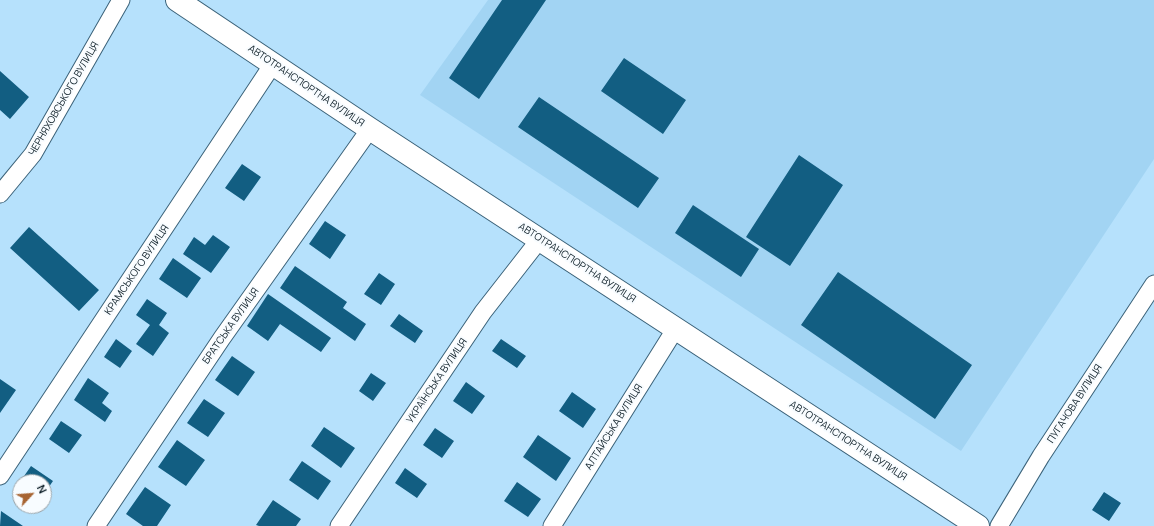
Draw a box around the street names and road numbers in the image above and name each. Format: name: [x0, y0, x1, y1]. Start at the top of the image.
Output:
street label: ЧЕРНЯХОВСЬКОГО ВУЛИЦЯ: [26, 40, 102, 158]
street label: АВТОТРАНСПОРТНА ВУЛИЦЯ: [246, 43, 366, 129]
street label: АВТОТРАНСПОРТНА ВУЛИЦЯ: [516, 221, 638, 305]
street label: КРАМСЬКОГО ВУЛИЦЯ: [102, 223, 172, 317]
street label: БРАТСЬКА ВУЛИЦЯ: [200, 286, 262, 366]
street label: УКРАЇНСЬКА ВУЛИЦЯ: [404, 336, 470, 426]
street label: ПУГАЧОВА ВУЛИЦЯ: [1045, 362, 1105, 446]
street label: АЛТАЙСЬКА ВУЛИЦЯ: [583, 382, 645, 472]
street label: АВТОТРАНСПОРТНА ВУЛИЦЯ: [787, 399, 909, 483]

